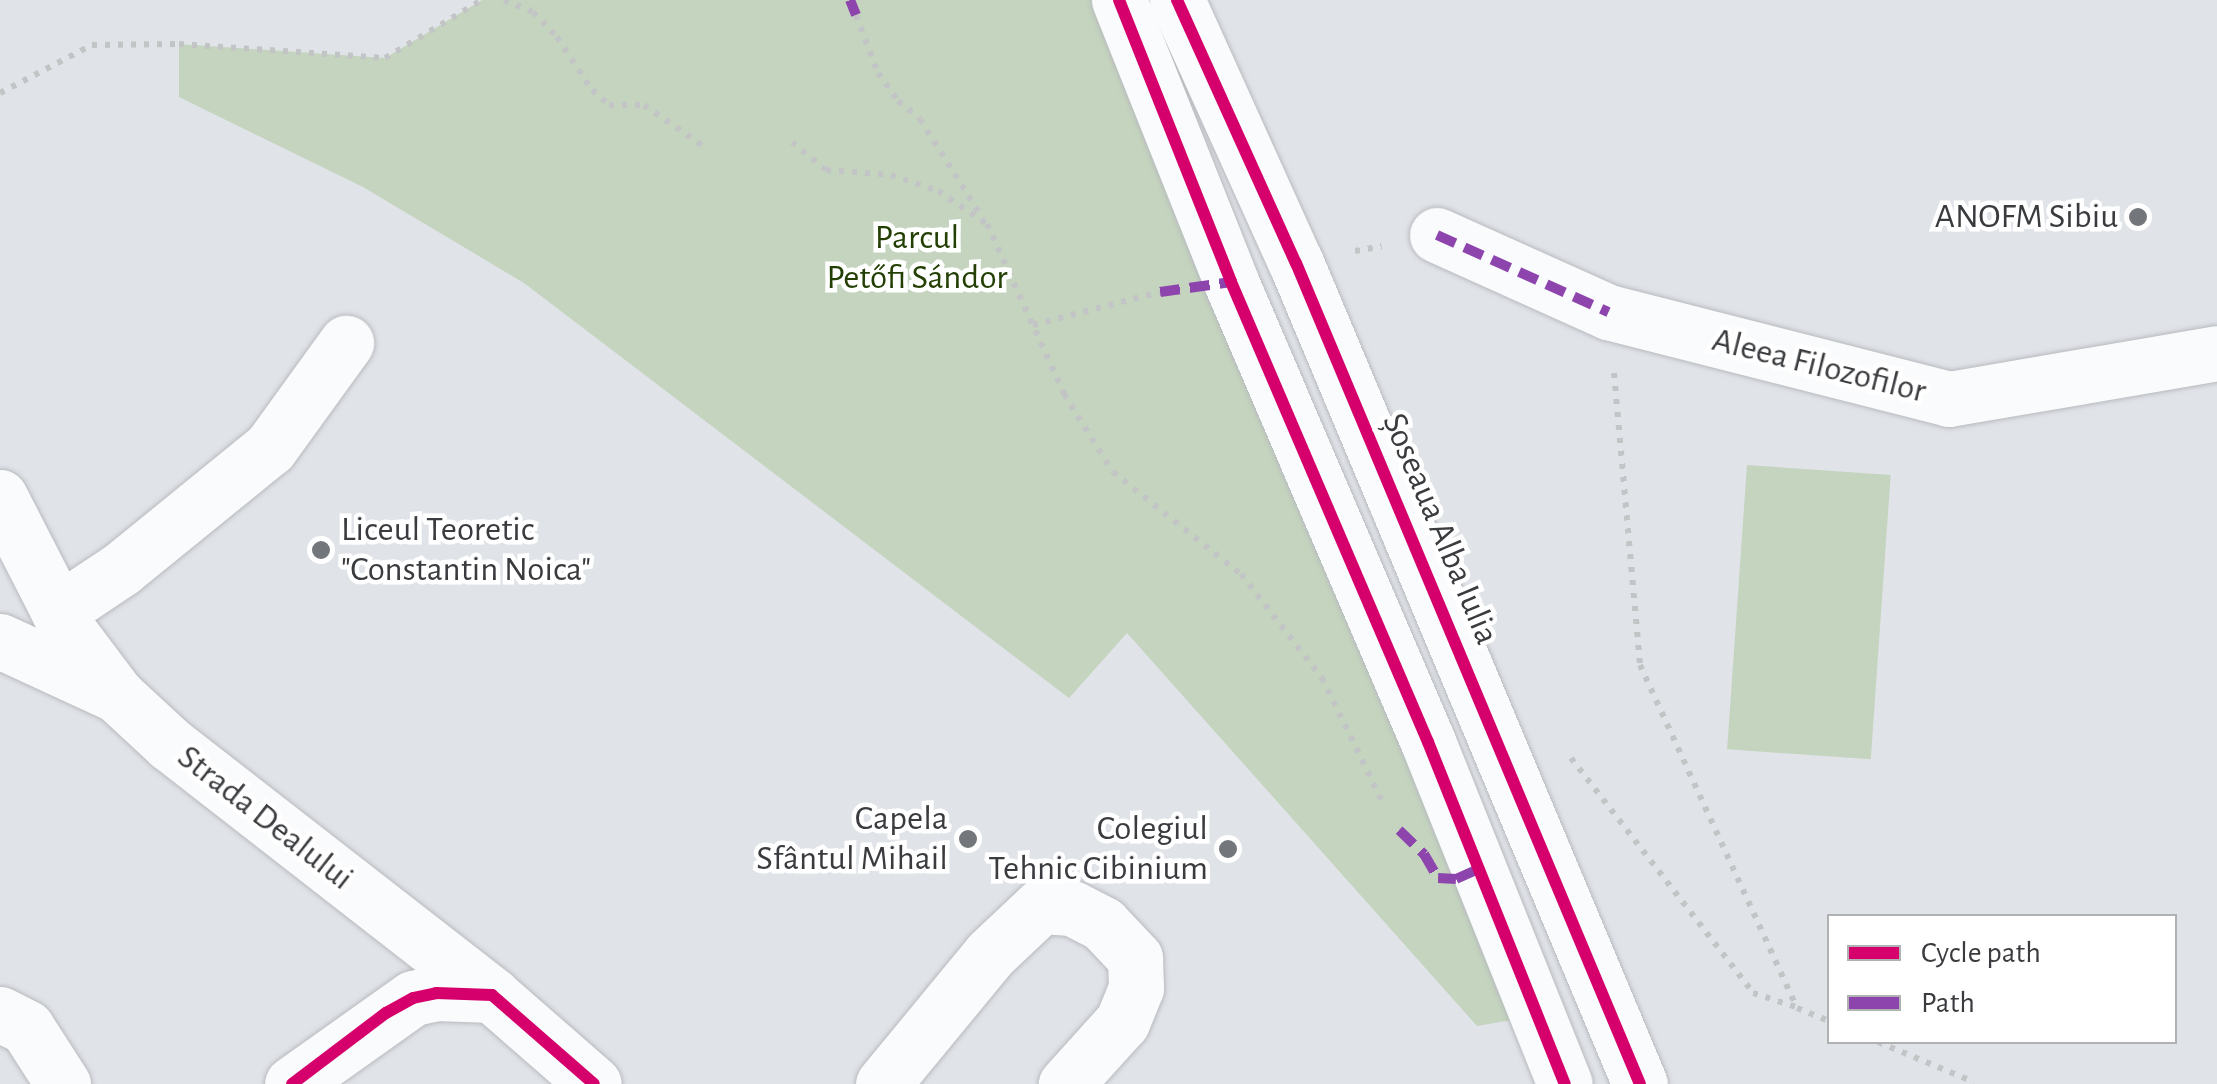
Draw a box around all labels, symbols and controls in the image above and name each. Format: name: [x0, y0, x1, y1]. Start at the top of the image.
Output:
place label: ANOFM Sibiu: [1935, 196, 2118, 238]
marker: ANOFM Sibiu: [2127, 206, 2149, 228]
park label: Parcul Petőfi Sándor: [826, 217, 1008, 299]
street label: Aleea Filozofilor: [1708, 319, 1930, 413]
street label: Șoseaua Alba Iulia: [1372, 407, 1508, 651]
place label: Liceul Teoretic "Constantin Noica": [341, 509, 591, 591]
marker: Liceul Teoretic "Constantin Noica": [310, 539, 332, 561]
street label: Strada Dealului: [169, 736, 361, 900]
place label: Capela Sfântul Mihail: [756, 798, 948, 880]
place label: Colegiul Tehnic Cibinium: [988, 808, 1208, 890]
marker: Capela Sfântul Mihail: [957, 828, 979, 850]
marker: Colegiul Tehnic Cibinium: [1217, 838, 1239, 860]
legend: [1827, 914, 2177, 1044]
text: Cycle path: [1921, 938, 2041, 968]
text: Path: [1921, 988, 1975, 1018]

